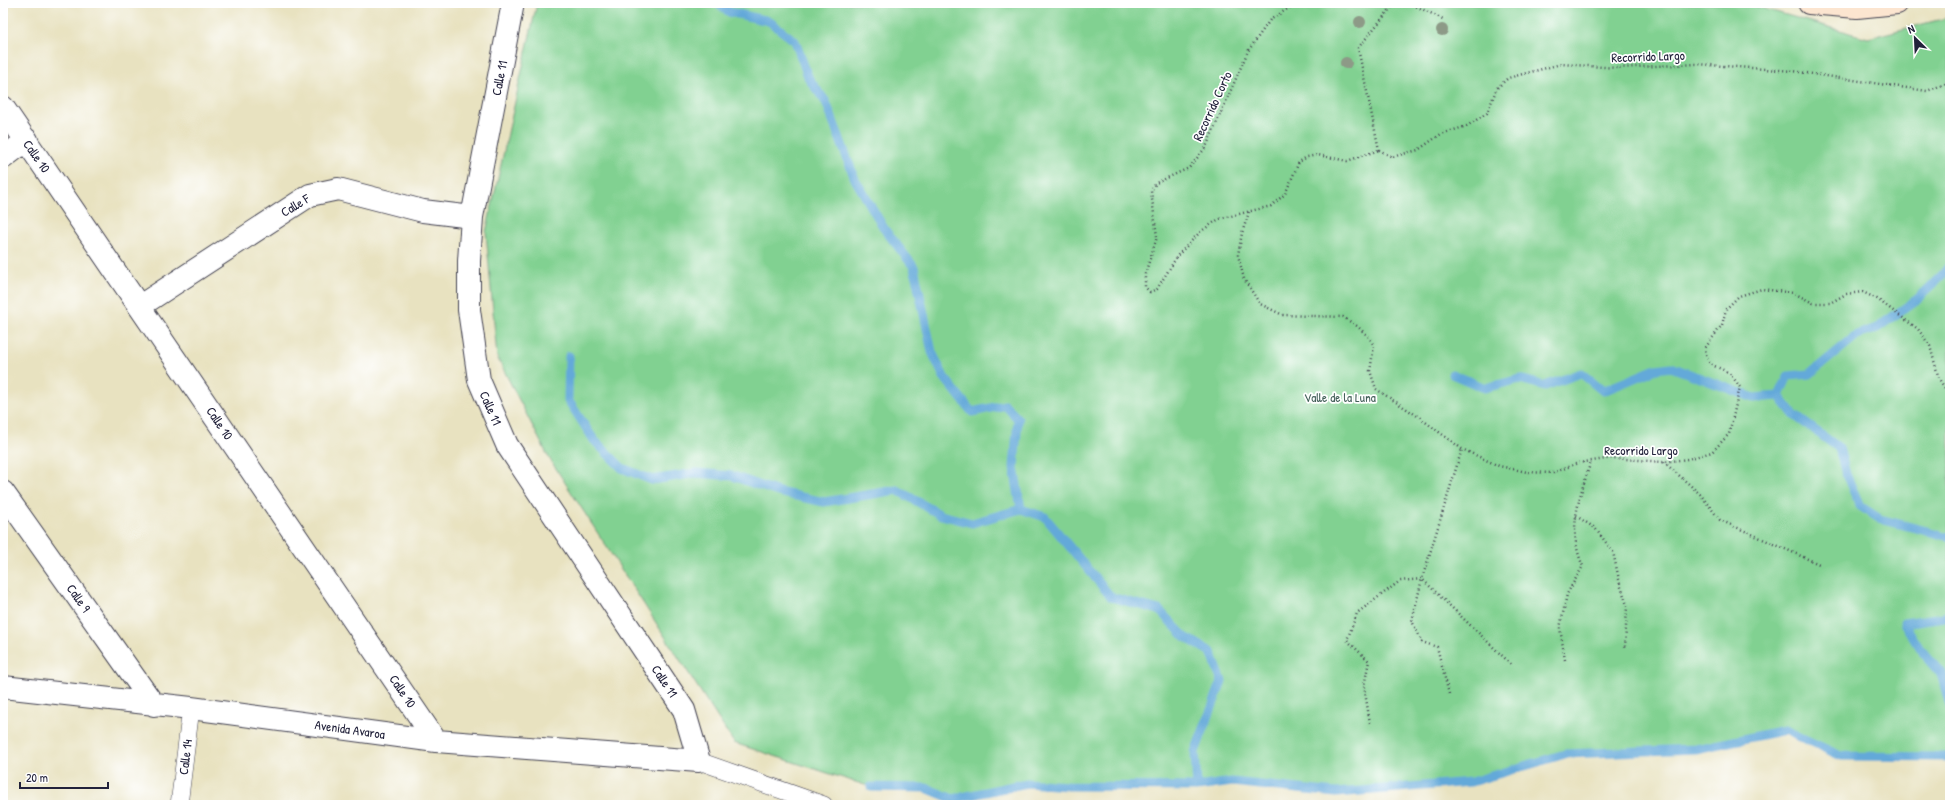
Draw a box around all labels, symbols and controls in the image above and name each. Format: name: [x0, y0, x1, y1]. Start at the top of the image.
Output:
north arrow: [1895, 18, 1935, 58]
text: N: [1905, 21, 1917, 36]
street label: Recorrido Largo: [1611, 46, 1685, 66]
street label: Calle 11: [487, 59, 511, 97]
street label: Recorrido Corto: [1188, 68, 1236, 144]
street label: Calle 10: [19, 136, 55, 176]
street label: Calle F: [277, 189, 314, 221]
street label: Calle 11: [476, 388, 507, 428]
park label: Valle de la Luna: [1304, 388, 1376, 406]
street label: Calle 10: [202, 403, 238, 443]
street label: Recorrido Largo: [1604, 441, 1678, 459]
street label: Calle 9: [63, 580, 95, 616]
street label: Calle 11: [648, 661, 683, 701]
street label: Calle 10: [385, 671, 421, 711]
street label: Avenida Avaroa: [314, 715, 386, 743]
street label: Calle 14: [174, 738, 196, 776]
scale bar: [20, 764, 108, 790]
text: 20 m: [26, 769, 48, 786]

